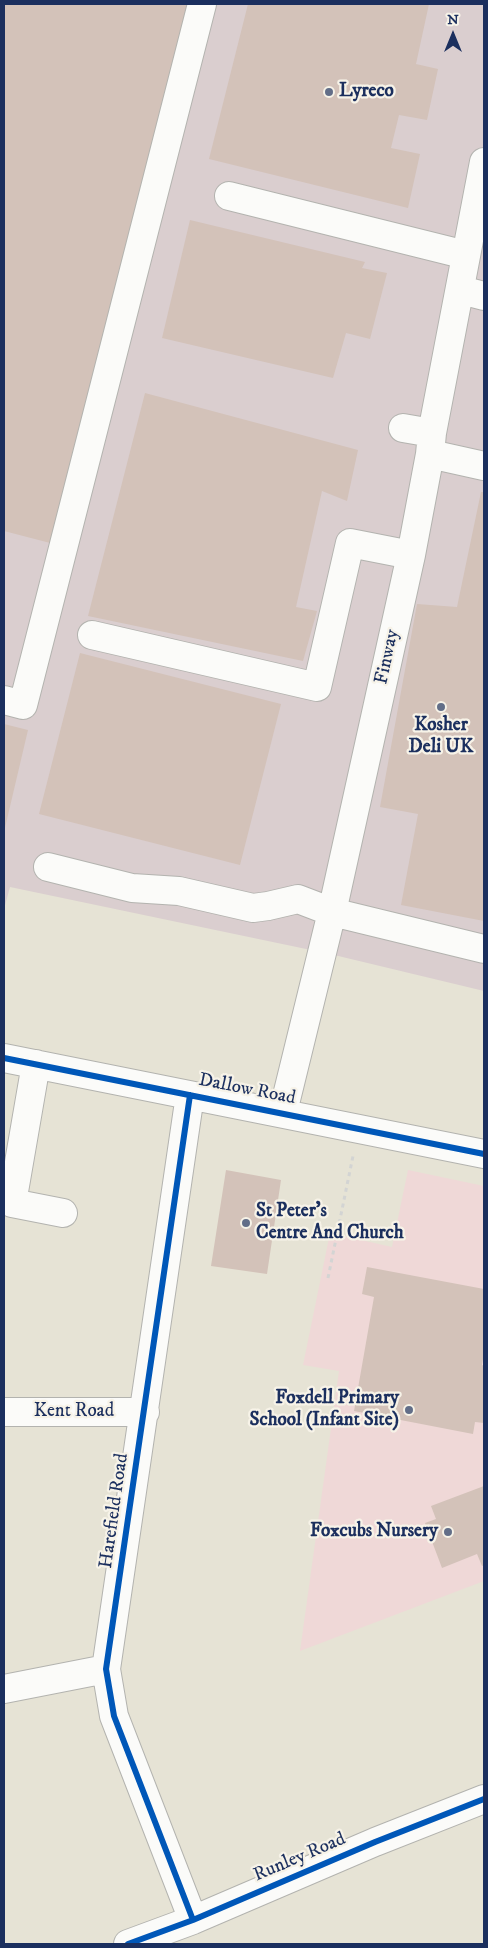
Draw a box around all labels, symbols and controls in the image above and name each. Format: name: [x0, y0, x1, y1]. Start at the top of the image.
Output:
north arrow: [428, 10, 478, 60]
text: N: [447, 11, 459, 29]
place label: Lyreco: [339, 81, 394, 103]
marker: Lyreco: [323, 86, 335, 98]
street label: Finway: [371, 627, 405, 687]
marker: Kosher Deli UK: [435, 701, 447, 713]
place label: Kosher Deli UK: [409, 715, 473, 759]
street label: Dallow Road: [197, 1069, 297, 1111]
place label: St Peter's Centre And Church: [256, 1201, 404, 1245]
marker: St Peter's Centre And Church: [240, 1217, 252, 1229]
place label: Foxdell Primary School (Infant Site): [250, 1388, 399, 1432]
street label: Kent Road: [34, 1401, 114, 1423]
marker: Foxdell Primary School (Infant Site): [403, 1404, 415, 1416]
street label: Harefield Road: [96, 1452, 134, 1570]
place label: Foxcubs Nursery: [310, 1521, 438, 1543]
marker: Foxcubs Nursery: [442, 1526, 454, 1538]
street label: Runley Road: [251, 1828, 349, 1888]

